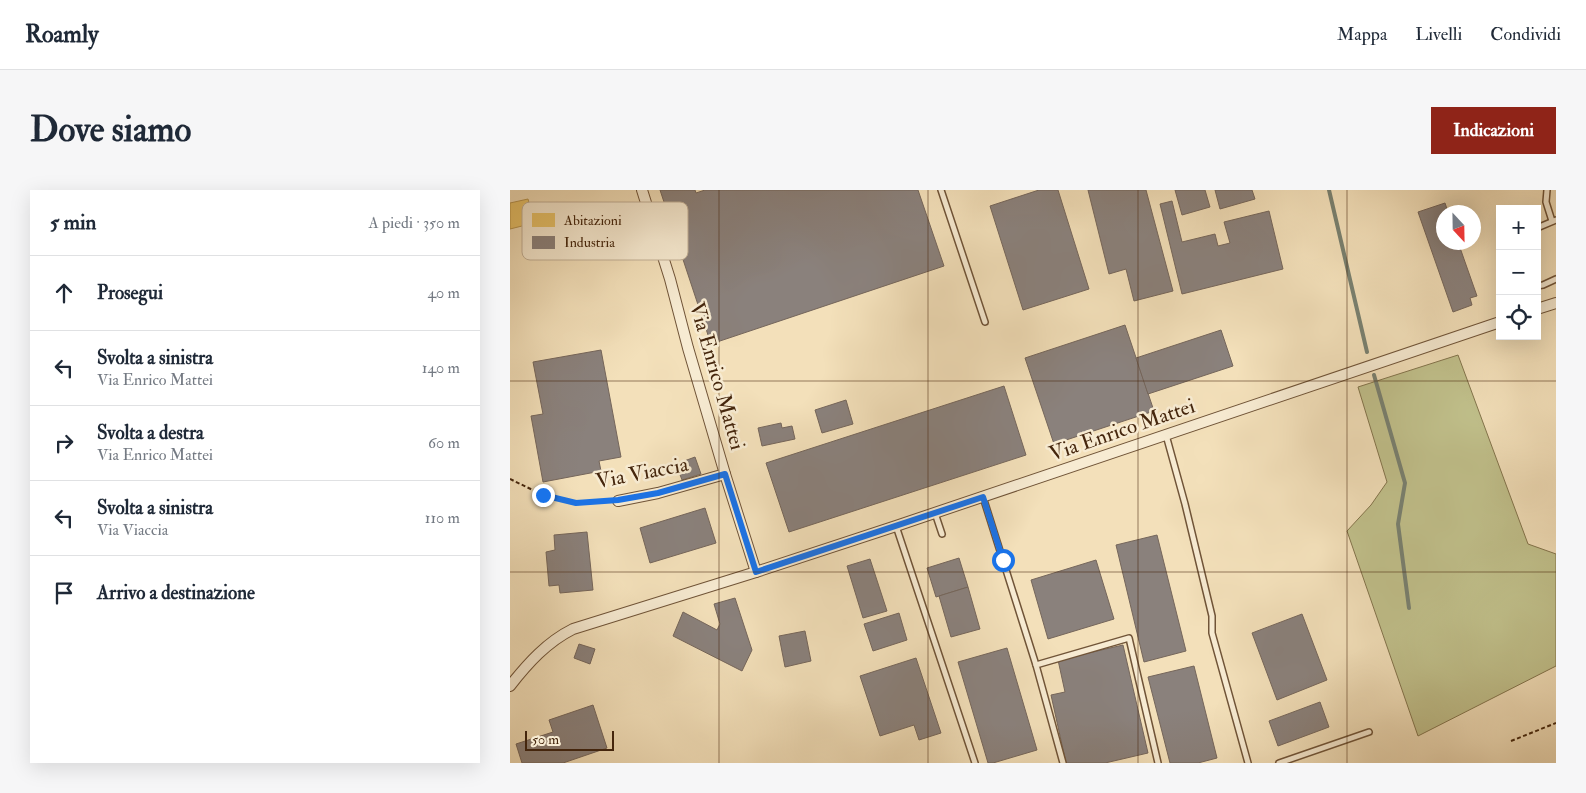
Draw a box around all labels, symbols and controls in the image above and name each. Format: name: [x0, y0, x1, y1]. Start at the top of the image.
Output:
text: Roamly: [25, 19, 99, 50]
text: Mappa: [1337, 23, 1387, 46]
text: Livelli: [1415, 23, 1462, 46]
text: Condividi: [1490, 23, 1561, 46]
button: Indicazioni: [1431, 107, 1556, 154]
text: Dove siamo: [30, 108, 191, 152]
legend: [522, 202, 688, 260]
north arrow: [1436, 205, 1481, 250]
map controls: [1496, 205, 1541, 340]
button: +: [1496, 205, 1541, 250]
text: 5 min: [50, 209, 96, 236]
text: Abitazioni: [563, 212, 622, 229]
text: A piedi · 350 m: [369, 213, 460, 233]
text: Industria: [564, 234, 615, 251]
button: −: [1496, 250, 1541, 295]
icon: ahead: [50, 279, 78, 307]
text: Prosegui: [97, 281, 163, 305]
text: 40 m: [427, 283, 460, 303]
button: locate: [1496, 295, 1541, 340]
street label: Via Enrico Mattei: [683, 299, 751, 453]
text: Svolta a sinistra: [97, 346, 213, 370]
icon: left: [50, 354, 78, 382]
text: 140 m: [422, 358, 460, 378]
text: Via Enrico Mattei: [97, 370, 213, 390]
street label: Via Enrico Mattei: [1046, 392, 1199, 468]
text: Svolta a destra: [97, 421, 204, 445]
icon: right: [50, 429, 78, 457]
text: 60 m: [428, 433, 460, 453]
text: Via Enrico Mattei: [97, 445, 213, 465]
street label: Via Viaccia: [594, 451, 691, 495]
route end: [532, 484, 555, 507]
text: Svolta a sinistra: [97, 496, 213, 520]
icon: left: [50, 504, 78, 532]
text: 110 m: [425, 508, 460, 528]
text: Via Viaccia: [97, 520, 168, 540]
route start: [992, 549, 1015, 572]
icon: arrive: [50, 579, 78, 607]
text: Arrivo a destinazione: [97, 581, 255, 605]
scale bar: [525, 728, 614, 751]
text: 50 m: [532, 731, 559, 748]

